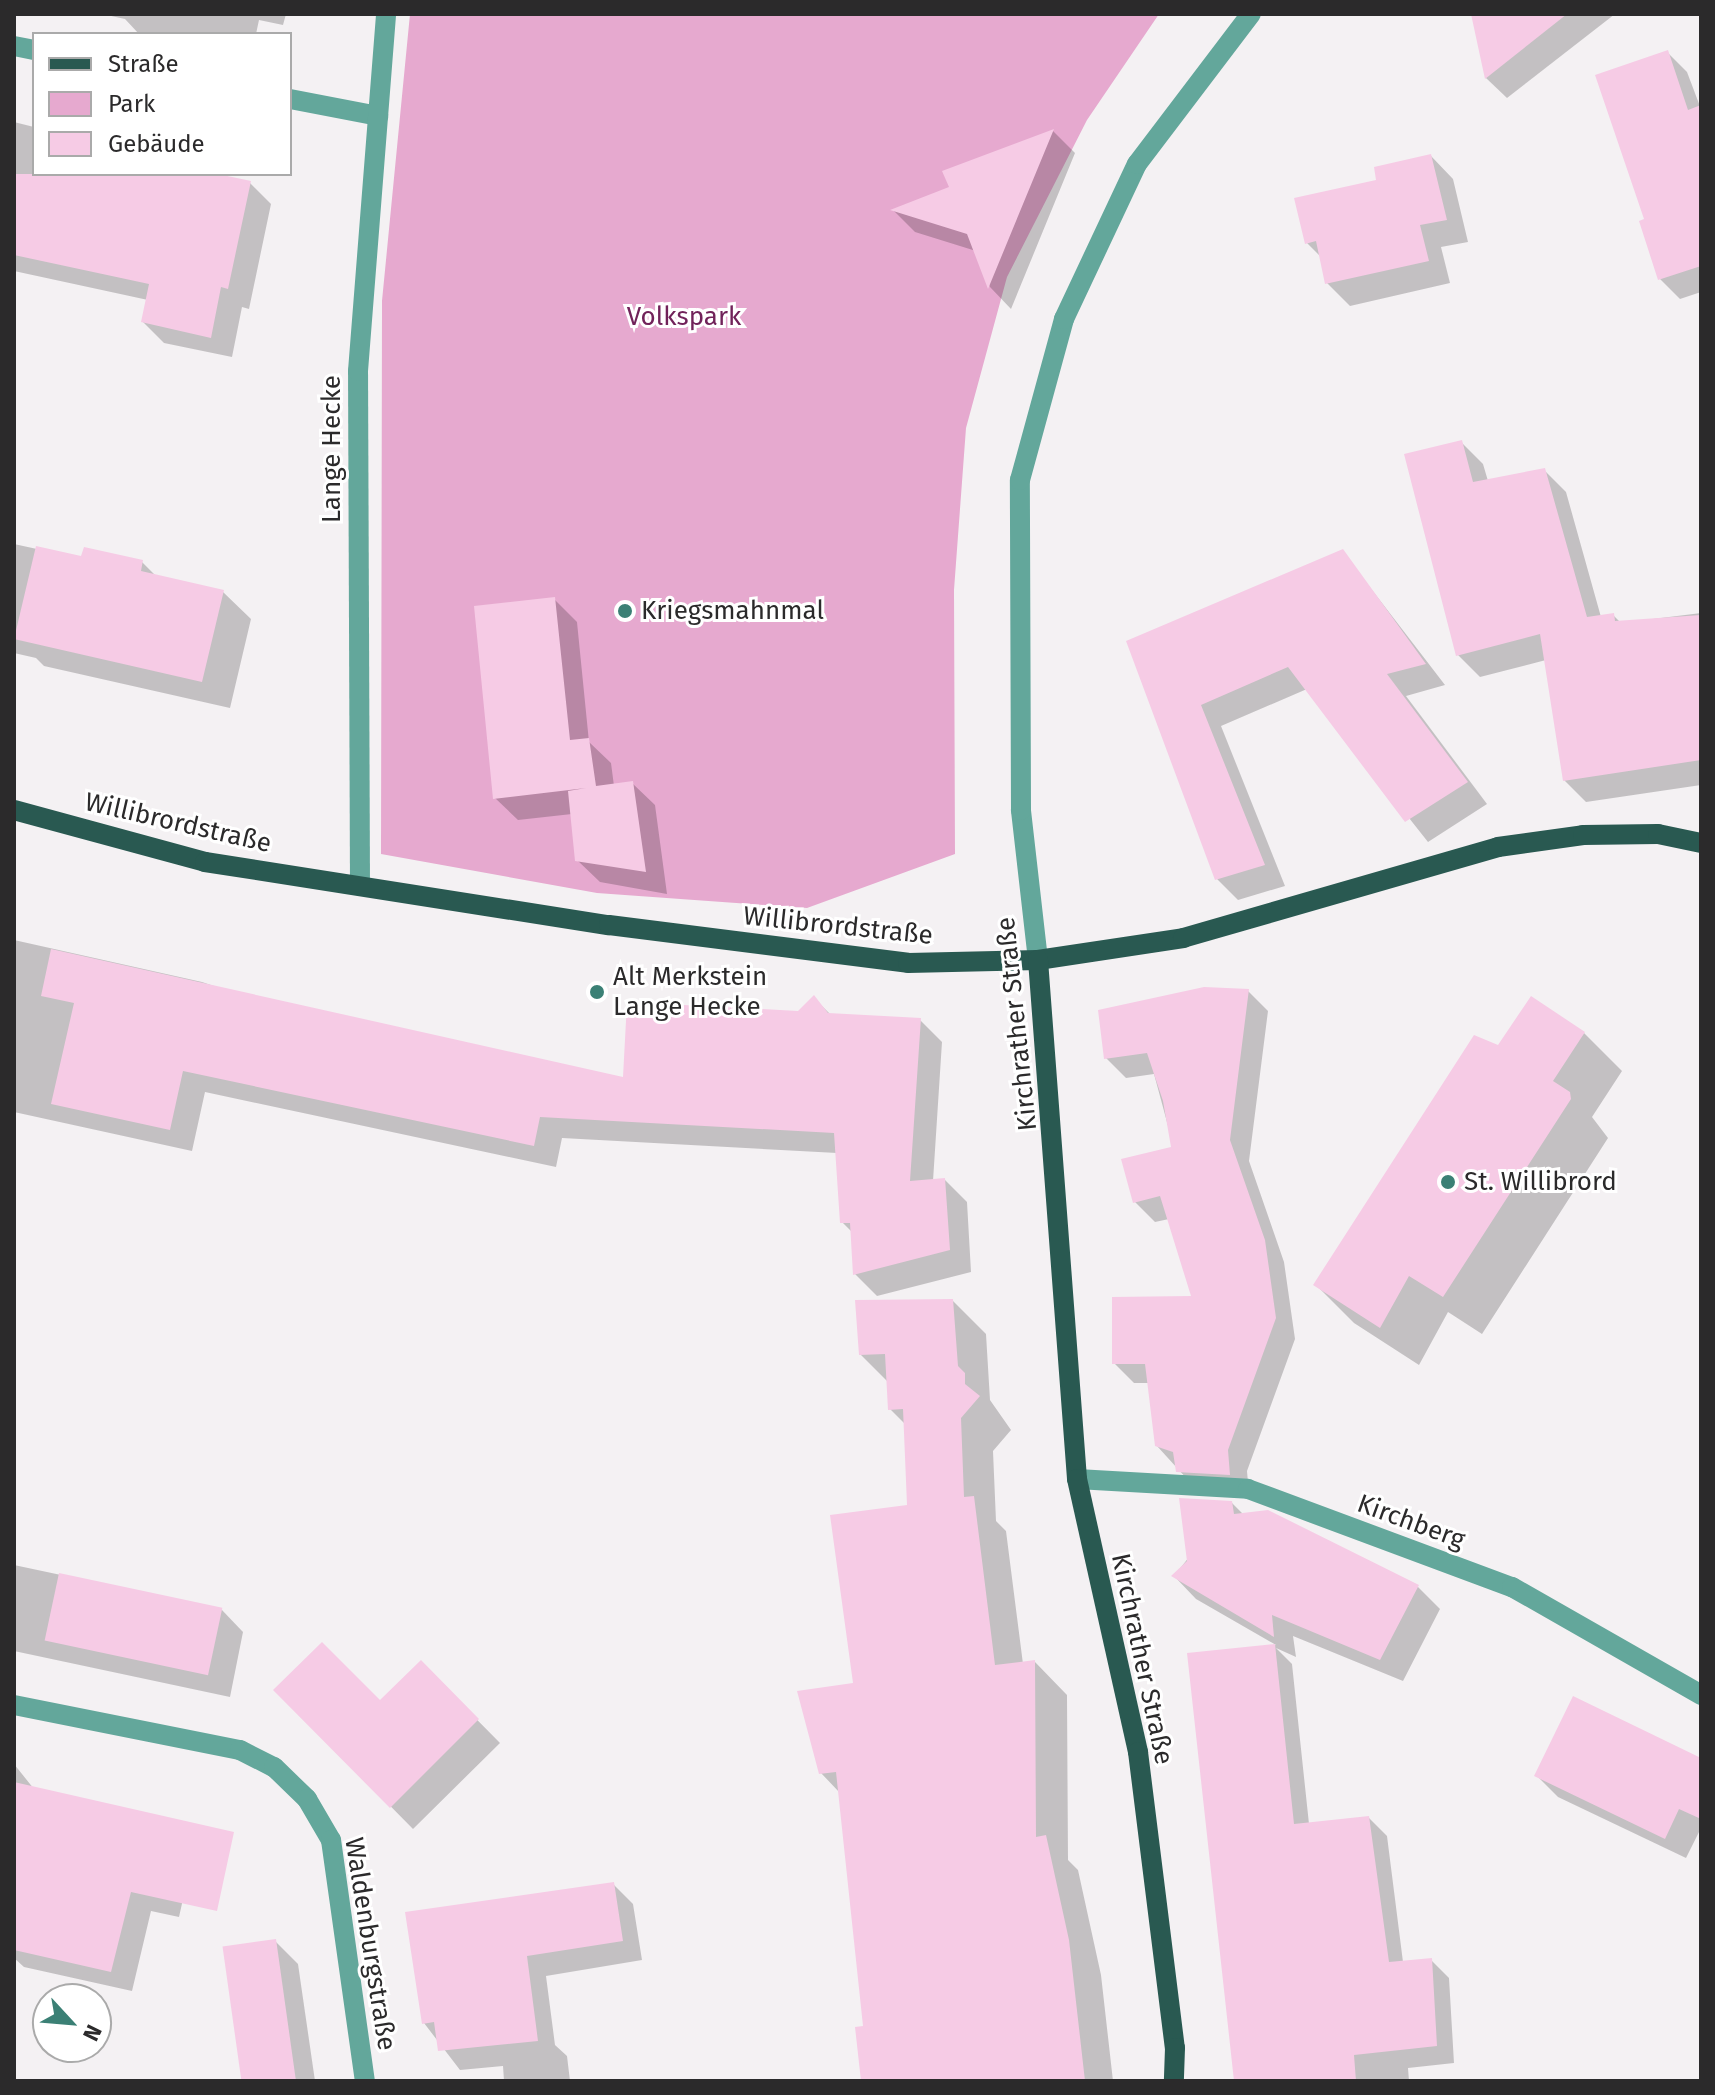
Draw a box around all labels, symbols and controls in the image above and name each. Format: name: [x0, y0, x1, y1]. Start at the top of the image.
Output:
legend: [32, 32, 292, 176]
text: Straße: [108, 50, 179, 78]
text: Park: [108, 90, 155, 118]
text: Gebäude: [108, 130, 205, 158]
park label: Volkspark: [627, 301, 741, 333]
street label: Lange Hecke: [316, 375, 348, 523]
place label: Kriegsmahnmal: [641, 595, 824, 627]
marker: Kriegsmahnmal: [616, 602, 634, 620]
street label: Willibrordstraße: [82, 786, 274, 860]
street label: Willibrordstraße: [742, 901, 934, 951]
street label: Kirchrather Straße: [990, 915, 1044, 1133]
place label: Alt Merkstein Lange Hecke: [613, 961, 767, 1022]
marker: Alt Merkstein Lange Hecke: [588, 983, 606, 1001]
place label: St. Willibrord: [1464, 1166, 1617, 1198]
marker: St. Willibrord: [1439, 1173, 1457, 1191]
street label: Kirchberg: [1353, 1488, 1469, 1556]
street label: Kirchrather Straße: [1104, 1551, 1180, 1767]
street label: Waldenburgstraße: [338, 1835, 402, 2053]
north arrow: [32, 1983, 112, 2063]
text: N: [77, 2020, 108, 2045]

